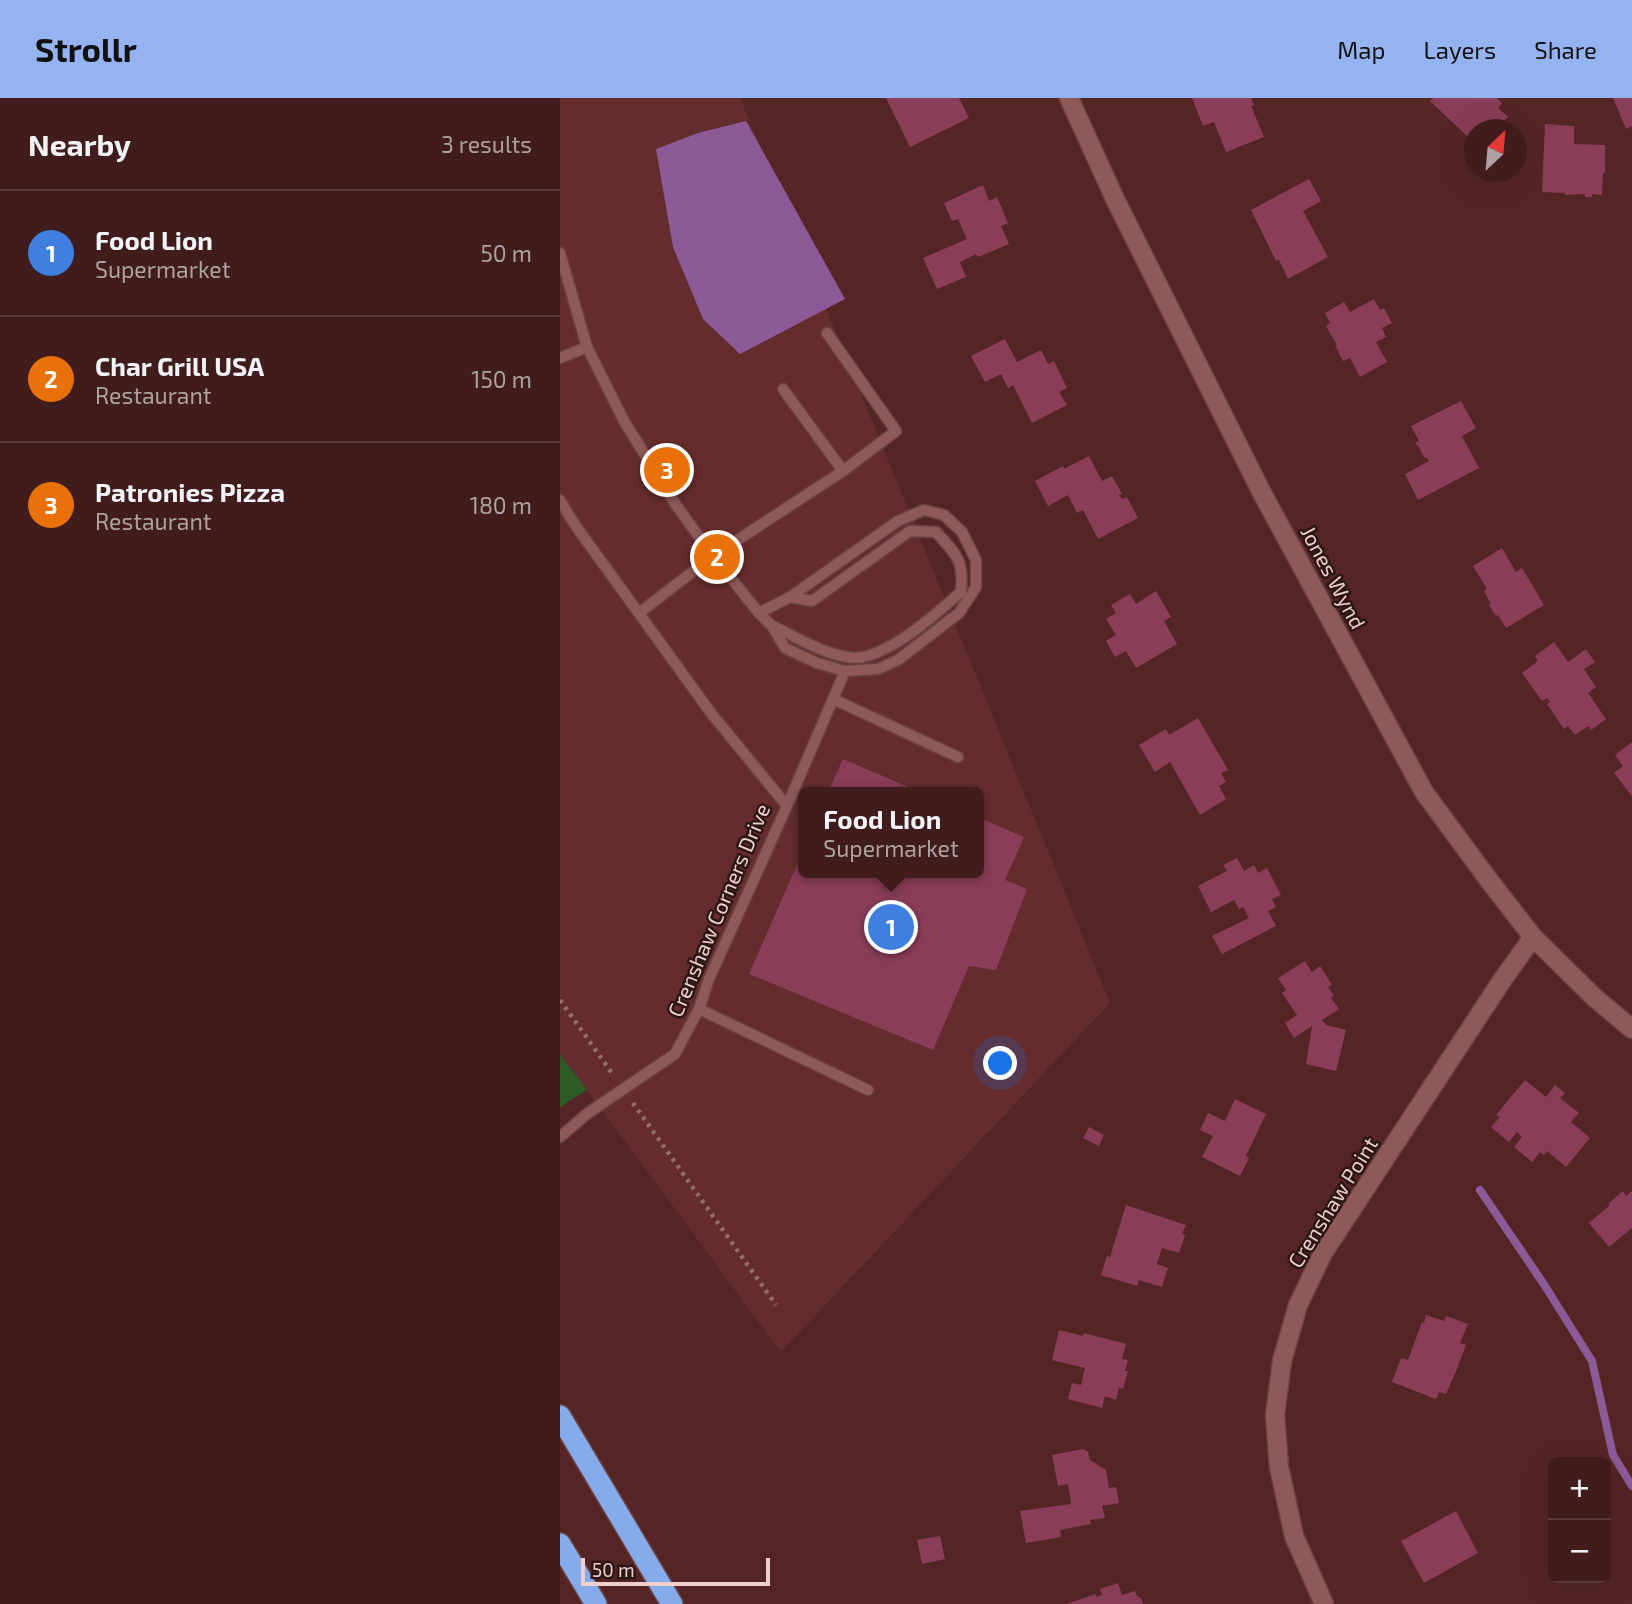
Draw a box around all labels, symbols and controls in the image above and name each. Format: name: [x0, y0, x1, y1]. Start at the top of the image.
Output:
text: Strollr: [35, 29, 137, 69]
text: Map: [1337, 35, 1385, 64]
text: Layers: [1423, 35, 1496, 64]
text: Share: [1534, 35, 1597, 64]
north arrow: [1464, 119, 1527, 182]
text: Nearby: [28, 126, 131, 162]
text: 3 results: [441, 130, 532, 158]
text: Food Lion: [95, 224, 213, 255]
text: 1: [46, 239, 56, 267]
text: 50 m: [481, 239, 532, 267]
text: Supermarket: [95, 255, 230, 283]
text: Char Grill USA: [95, 350, 264, 381]
text: 2: [44, 365, 58, 393]
text: 150 m: [471, 365, 532, 393]
text: Restaurant: [95, 381, 212, 409]
pin: 3: [644, 444, 690, 496]
text: Patronies Pizza: [95, 476, 285, 507]
text: 3: [44, 491, 58, 519]
text: 180 m: [470, 491, 532, 519]
text: Restaurant: [95, 507, 212, 535]
street label: Jones Wynd: [1296, 521, 1372, 633]
pin: 2: [694, 531, 740, 583]
popup: [798, 787, 984, 878]
street label: Crenshaw Corners Drive: [662, 800, 774, 1020]
text: Food Lion: [823, 803, 941, 834]
text: Supermarket: [823, 834, 959, 862]
pin: 1: [868, 901, 914, 953]
your location: [983, 1046, 1017, 1080]
street label: Crenshaw Point: [1282, 1132, 1382, 1272]
map controls: [1548, 1457, 1611, 1583]
button: +: [1548, 1457, 1611, 1520]
button: −: [1548, 1520, 1611, 1583]
scale bar: [581, 1555, 770, 1587]
text: 50 m: [592, 1558, 635, 1581]

